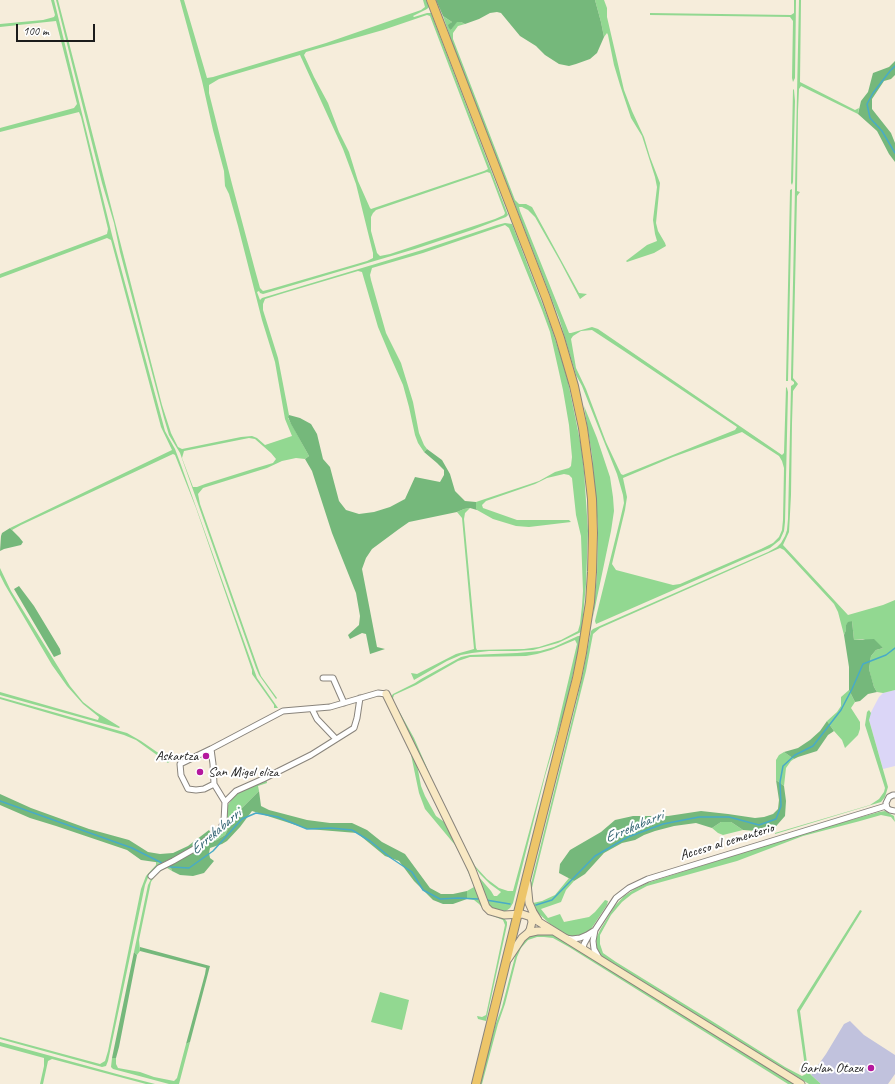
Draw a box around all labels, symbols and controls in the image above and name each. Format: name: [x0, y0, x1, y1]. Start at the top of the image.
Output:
scale bar: [18, 16, 97, 42]
text: 100 m: [23, 23, 49, 39]
place label: Askartza: [155, 748, 198, 764]
marker: Askartza: [201, 751, 211, 761]
place label: San Migel eliza: [208, 764, 278, 780]
marker: San Migel eliza: [195, 767, 205, 777]
water label: Errekabarri: [187, 805, 245, 859]
water label: Errekabarri: [602, 807, 666, 847]
street label: Acceso al cementerio: [678, 820, 776, 864]
place label: Garlan Otazu: [800, 1060, 863, 1076]
marker: Garlan Otazu: [866, 1063, 876, 1073]

